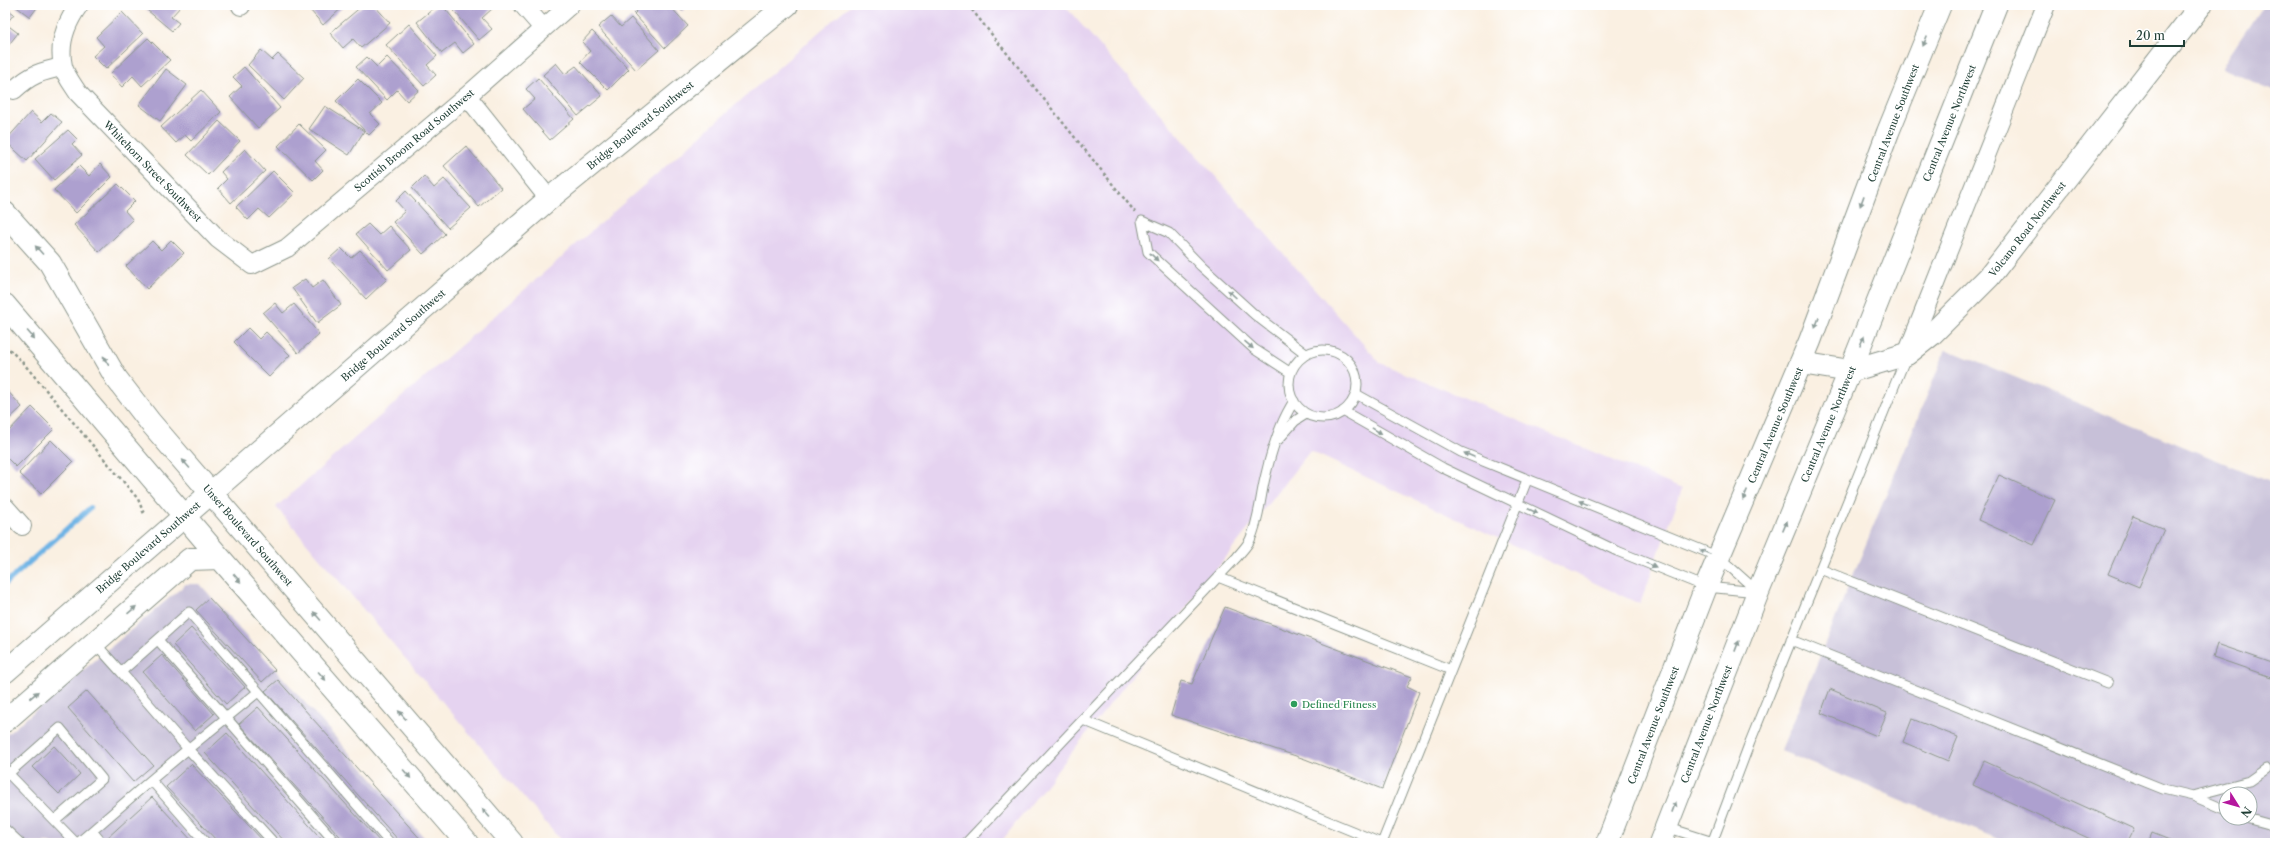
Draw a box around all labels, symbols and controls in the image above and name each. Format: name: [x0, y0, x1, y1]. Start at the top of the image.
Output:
scale bar: [2130, 22, 2184, 48]
text: 20 m: [2136, 28, 2165, 43]
one-way arrow: [1922, 36, 1928, 47]
street label: Central Avenue Southwest: [1865, 62, 1922, 184]
street label: Central Avenue Northwest: [1920, 62, 1979, 184]
street label: Bridge Boulevard Southwest: [584, 78, 697, 173]
street label: Scottish Broom Road Southwest: [352, 86, 477, 194]
street label: Whitehorn Street Southwest: [100, 117, 205, 225]
street label: Volcano Road Northwest: [1985, 179, 2069, 280]
one-way arrow: [1859, 196, 1865, 208]
one-way arrow: [35, 245, 44, 256]
one-way arrow: [1149, 252, 1159, 262]
street label: Bridge Boulevard Southwest: [339, 286, 448, 384]
one-way arrow: [1227, 290, 1238, 299]
one-way arrow: [1813, 317, 1819, 329]
one-way arrow: [26, 330, 35, 340]
one-way arrow: [1860, 335, 1866, 347]
one-way arrow: [1244, 340, 1255, 349]
one-way arrow: [103, 355, 110, 367]
street label: Central Avenue Northwest: [1798, 364, 1859, 484]
street label: Central Avenue Southwest: [1745, 365, 1806, 485]
one-way arrow: [1372, 427, 1382, 435]
one-way arrow: [1462, 452, 1474, 458]
one-way arrow: [182, 458, 191, 469]
street label: Unser Boulevard Southwest: [200, 482, 296, 589]
one-way arrow: [1742, 489, 1748, 500]
street label: Bridge Boulevard Southwest: [94, 498, 203, 596]
one-way arrow: [1578, 500, 1590, 506]
one-way arrow: [1527, 508, 1538, 514]
one-way arrow: [1783, 519, 1789, 531]
one-way arrow: [1698, 548, 1710, 554]
one-way arrow: [1645, 562, 1657, 568]
one-way arrow: [232, 573, 241, 582]
one-way arrow: [127, 605, 138, 614]
one-way arrow: [313, 611, 322, 621]
one-way arrow: [1734, 640, 1740, 652]
street label: Central Avenue Northwest: [1678, 663, 1735, 785]
street label: Central Avenue Southwest: [1625, 664, 1682, 786]
one-way arrow: [318, 671, 327, 681]
one-way arrow: [29, 691, 40, 700]
place label: Defined Fitness: [1302, 698, 1376, 711]
marker: Defined Fitness: [1289, 699, 1299, 709]
one-way arrow: [397, 709, 406, 720]
one-way arrow: [403, 769, 412, 779]
north arrow: [2218, 786, 2258, 826]
one-way arrow: [1672, 800, 1678, 812]
text: N: [2237, 804, 2254, 820]
one-way arrow: [482, 808, 491, 819]

